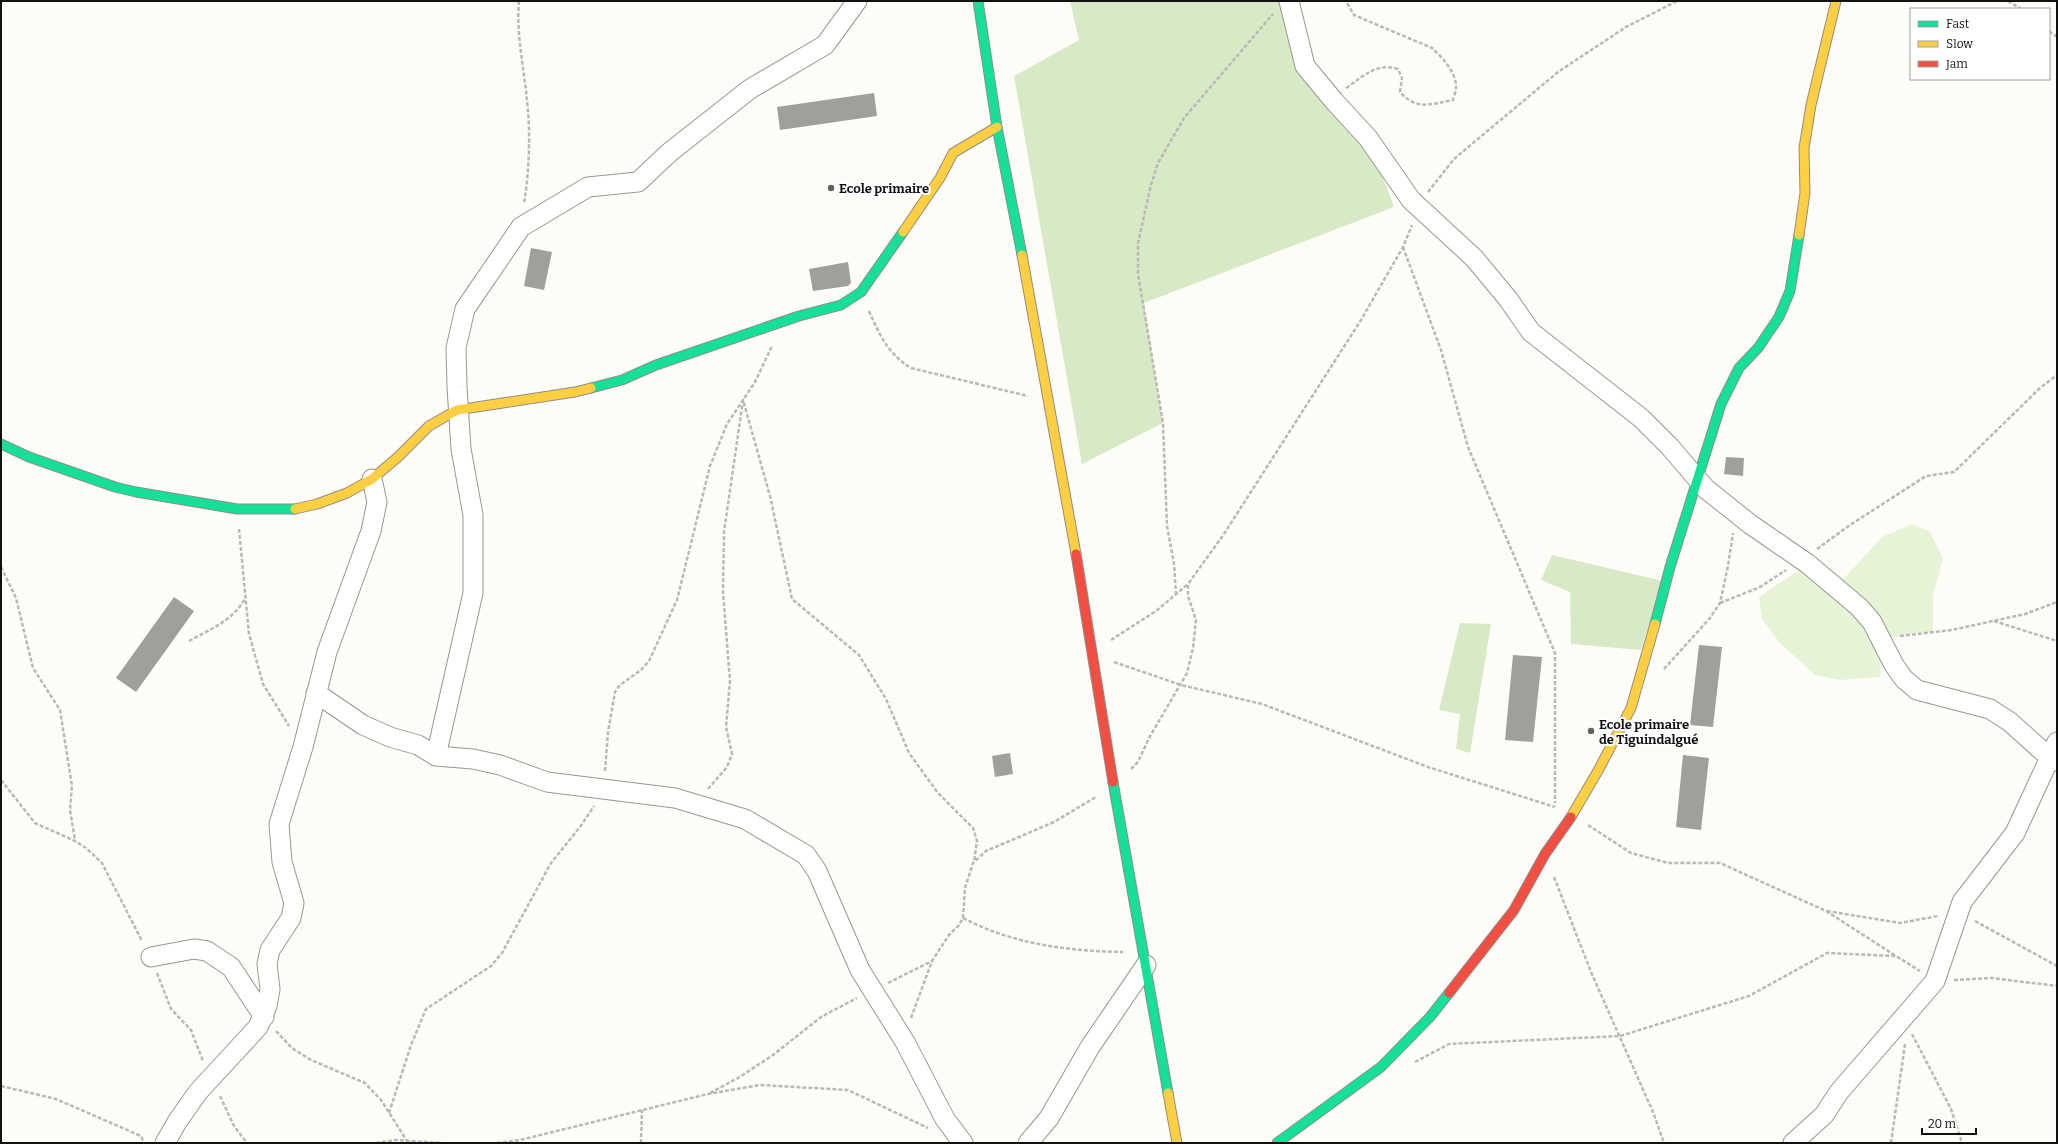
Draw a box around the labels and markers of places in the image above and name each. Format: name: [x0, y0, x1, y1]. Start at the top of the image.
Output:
place label: Ecole primaire: [839, 181, 929, 196]
marker: Ecole primaire: [826, 183, 836, 193]
place label: Ecole primaire de Tiguindalgué: [1599, 717, 1698, 747]
marker: Ecole primaire de Tiguindalgué: [1586, 726, 1596, 736]

